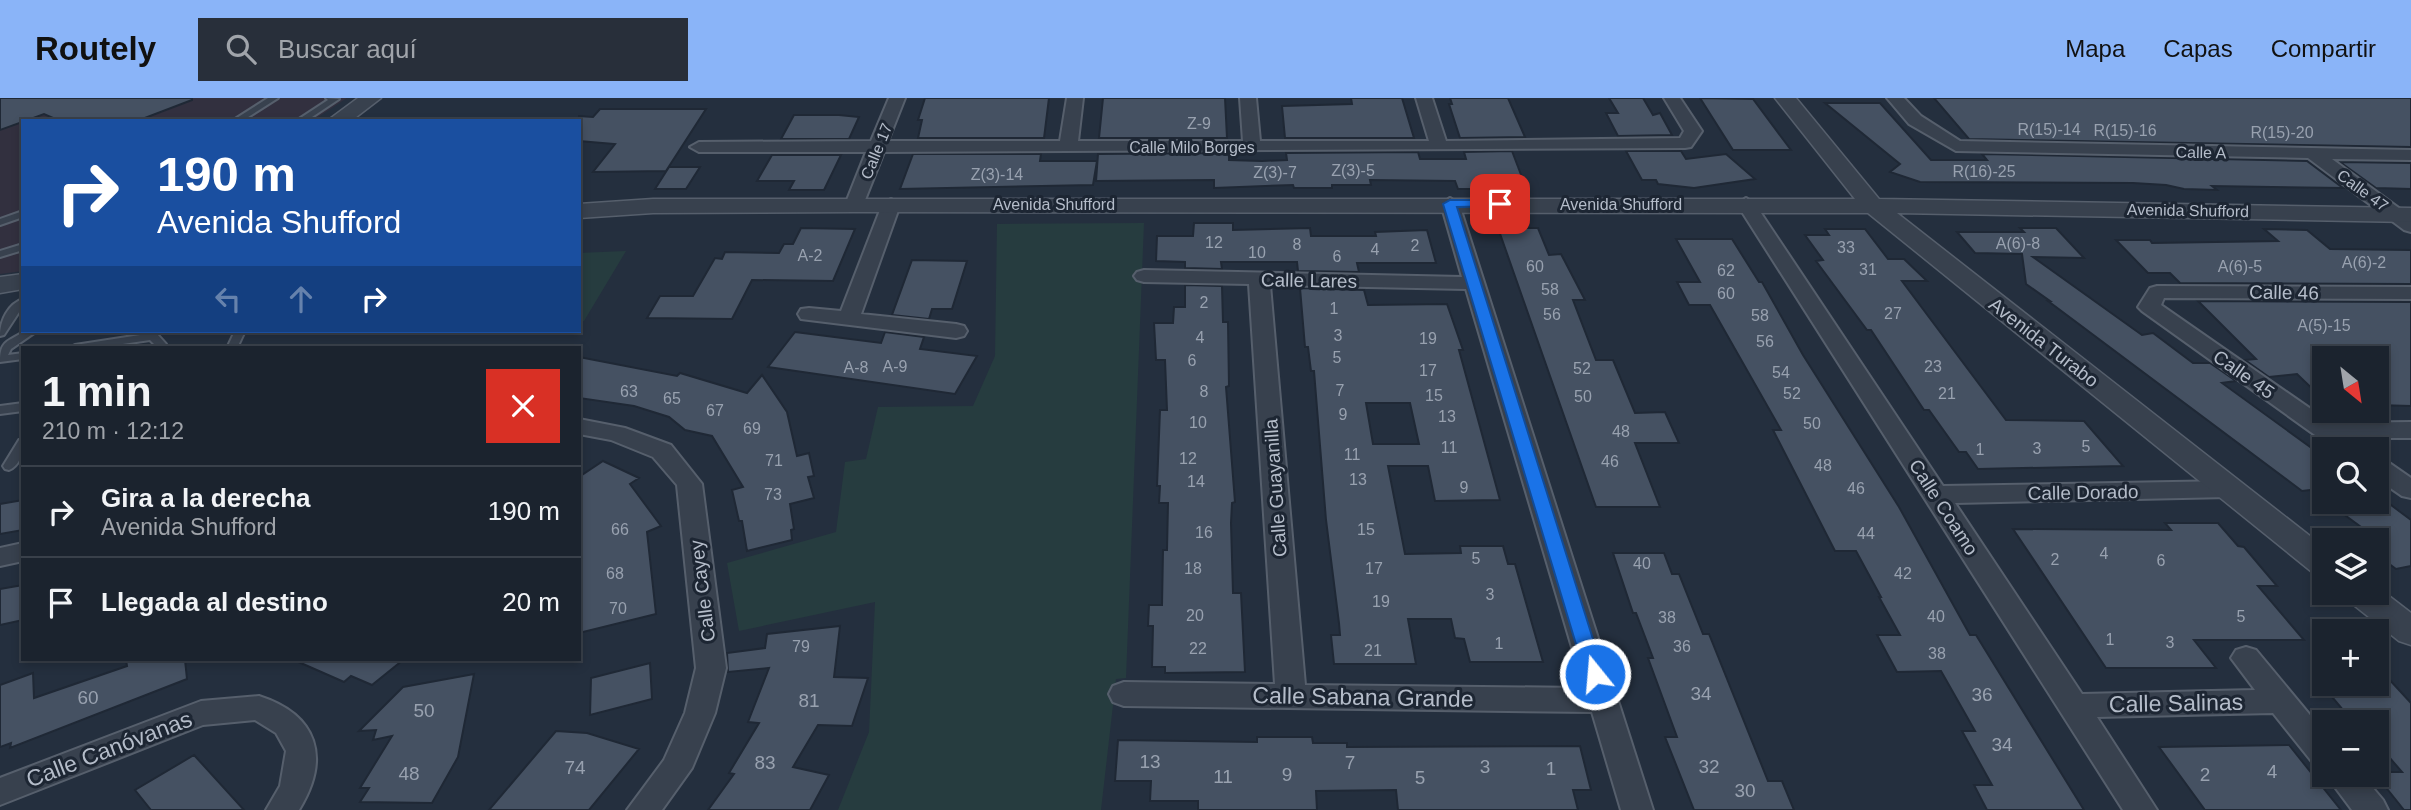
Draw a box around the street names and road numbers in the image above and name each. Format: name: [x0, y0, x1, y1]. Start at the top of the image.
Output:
street label: Calle 17: [858, 121, 895, 182]
street label: Calle Milo Borges: [1129, 139, 1255, 156]
street label: Calle A: [2175, 144, 2227, 161]
street label: Calle 47: [2334, 166, 2392, 215]
street label: Avenida Shufford: [993, 196, 1115, 213]
street label: Avenida Shufford: [1560, 196, 1682, 213]
street label: Avenida Shufford: [2127, 201, 2249, 220]
street label: Calle Lares: [1261, 269, 1357, 292]
street label: Calle 46: [2249, 281, 2319, 304]
street label: Avenida Turabo: [1985, 293, 2102, 392]
street label: Calle 45: [2209, 346, 2278, 403]
street label: Calle Guayanilla: [1260, 418, 1291, 558]
street label: Calle Coamo: [1905, 455, 1982, 559]
street label: Calle Dorado: [2027, 481, 2139, 504]
street label: Calle Cayey: [686, 538, 719, 643]
street label: Calle Sabana Grande: [1252, 682, 1474, 712]
street label: Calle Salinas: [2109, 689, 2243, 717]
street label: Calle Canóvanas: [23, 705, 195, 793]

